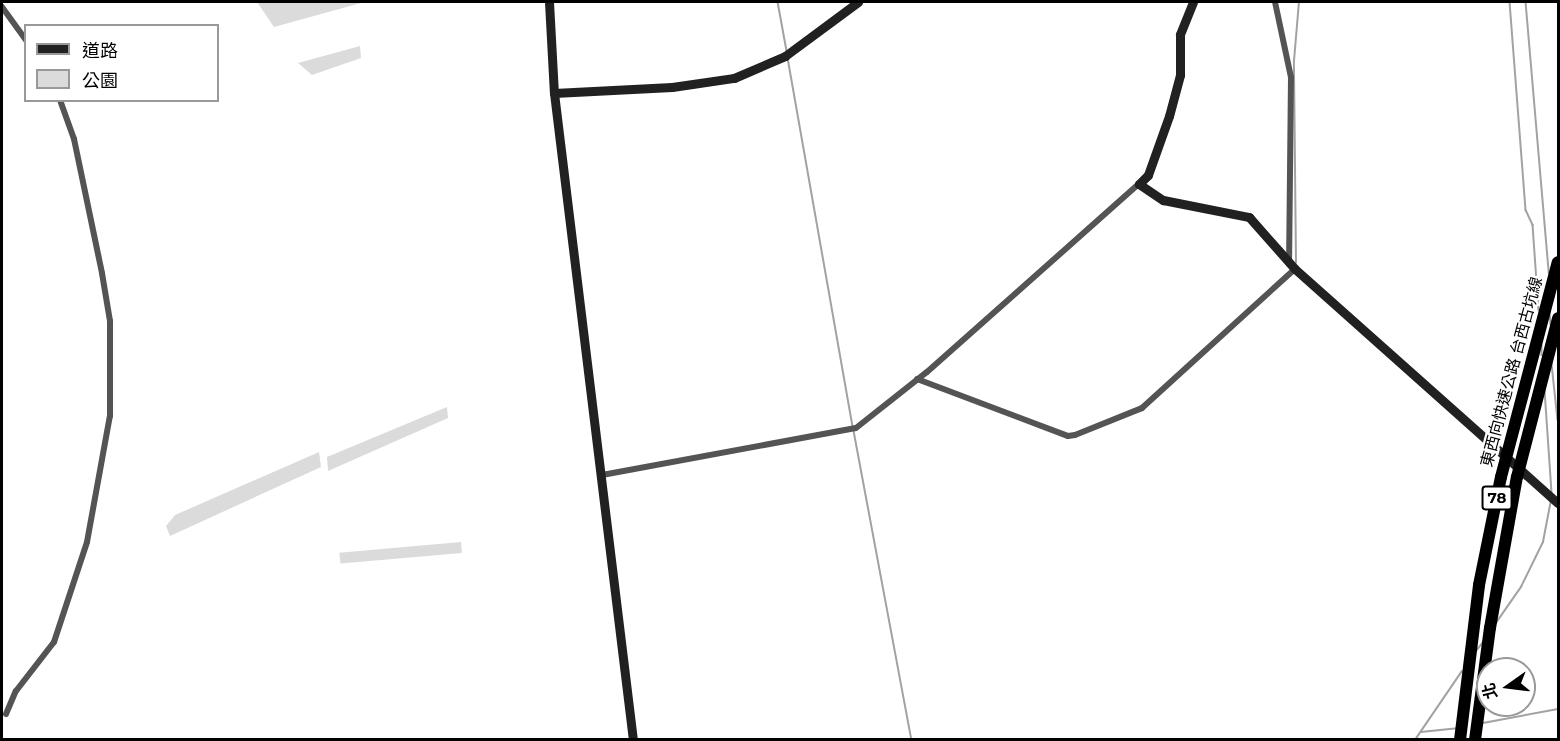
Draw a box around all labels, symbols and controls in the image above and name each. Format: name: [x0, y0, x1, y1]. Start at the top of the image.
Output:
legend: [24, 24, 219, 102]
text: 道路: [82, 40, 118, 62]
text: 公園: [82, 70, 118, 92]
street label: 東西向快速公路 台西古坑線: [1477, 275, 1547, 469]
road number: 78: [1480, 486, 1514, 510]
north arrow: [1476, 657, 1536, 717]
text: 北: [1479, 681, 1501, 701]

